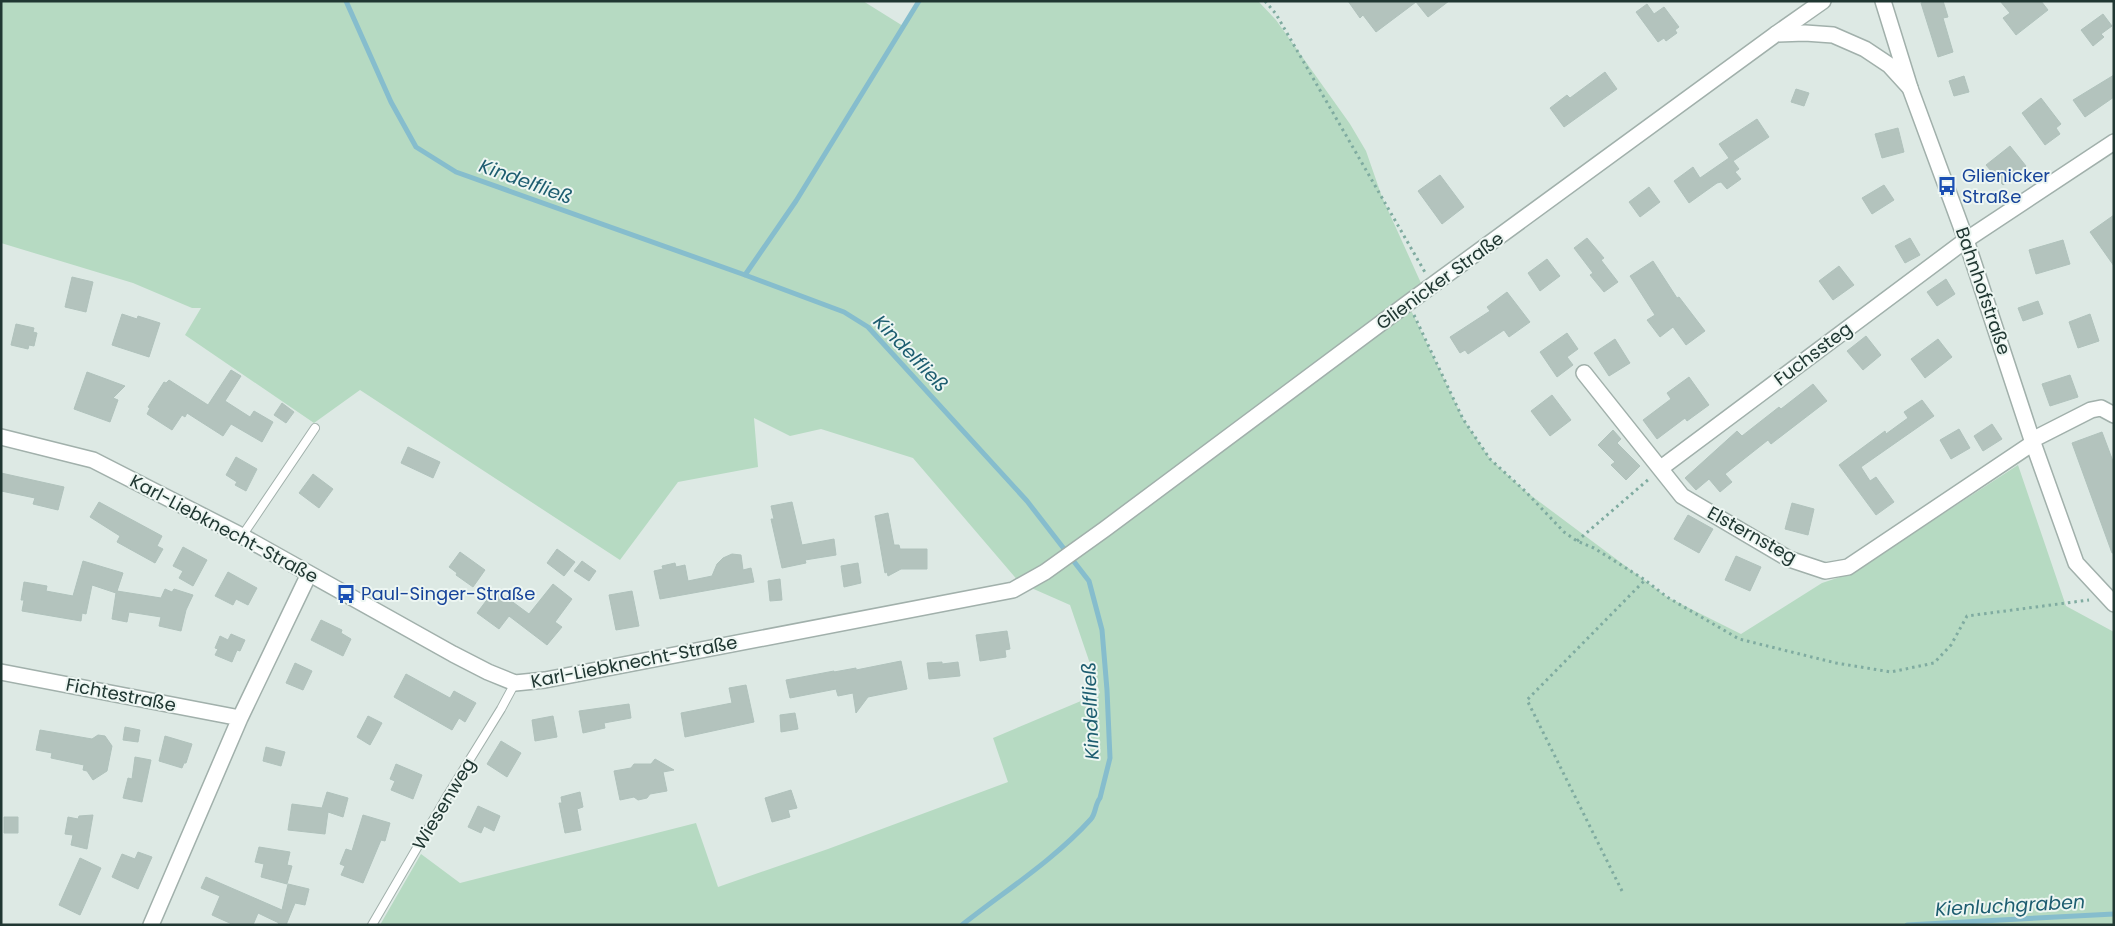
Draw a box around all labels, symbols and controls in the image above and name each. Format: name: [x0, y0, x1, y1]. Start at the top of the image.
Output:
water label: Kindelfließ: [475, 152, 576, 211]
place label: Glienicker Straße: [1962, 163, 2050, 209]
bus stop icon: Glienicker Straße: [1936, 175, 1958, 197]
street label: Bahnhofstraße: [1950, 224, 2017, 358]
street label: Glienicker Straße: [1371, 226, 1509, 335]
water label: Kindelfließ: [867, 309, 954, 398]
street label: Fuchssteg: [1769, 316, 1857, 391]
street label: Karl-Liebknecht-Straße: [126, 468, 323, 589]
street label: Elsternsteg: [1703, 500, 1801, 569]
place label: Paul-Singer-Straße: [361, 581, 535, 606]
bus stop icon: Paul-Singer-Straße: [335, 583, 357, 605]
street label: Karl-Liebknecht-Straße: [529, 629, 739, 694]
water label: Kindelfließ: [1075, 662, 1106, 760]
street label: Fichtestraße: [64, 672, 178, 717]
street label: Wiesenweg: [406, 753, 481, 854]
water label: Kienluchgraben: [1934, 888, 2086, 923]

